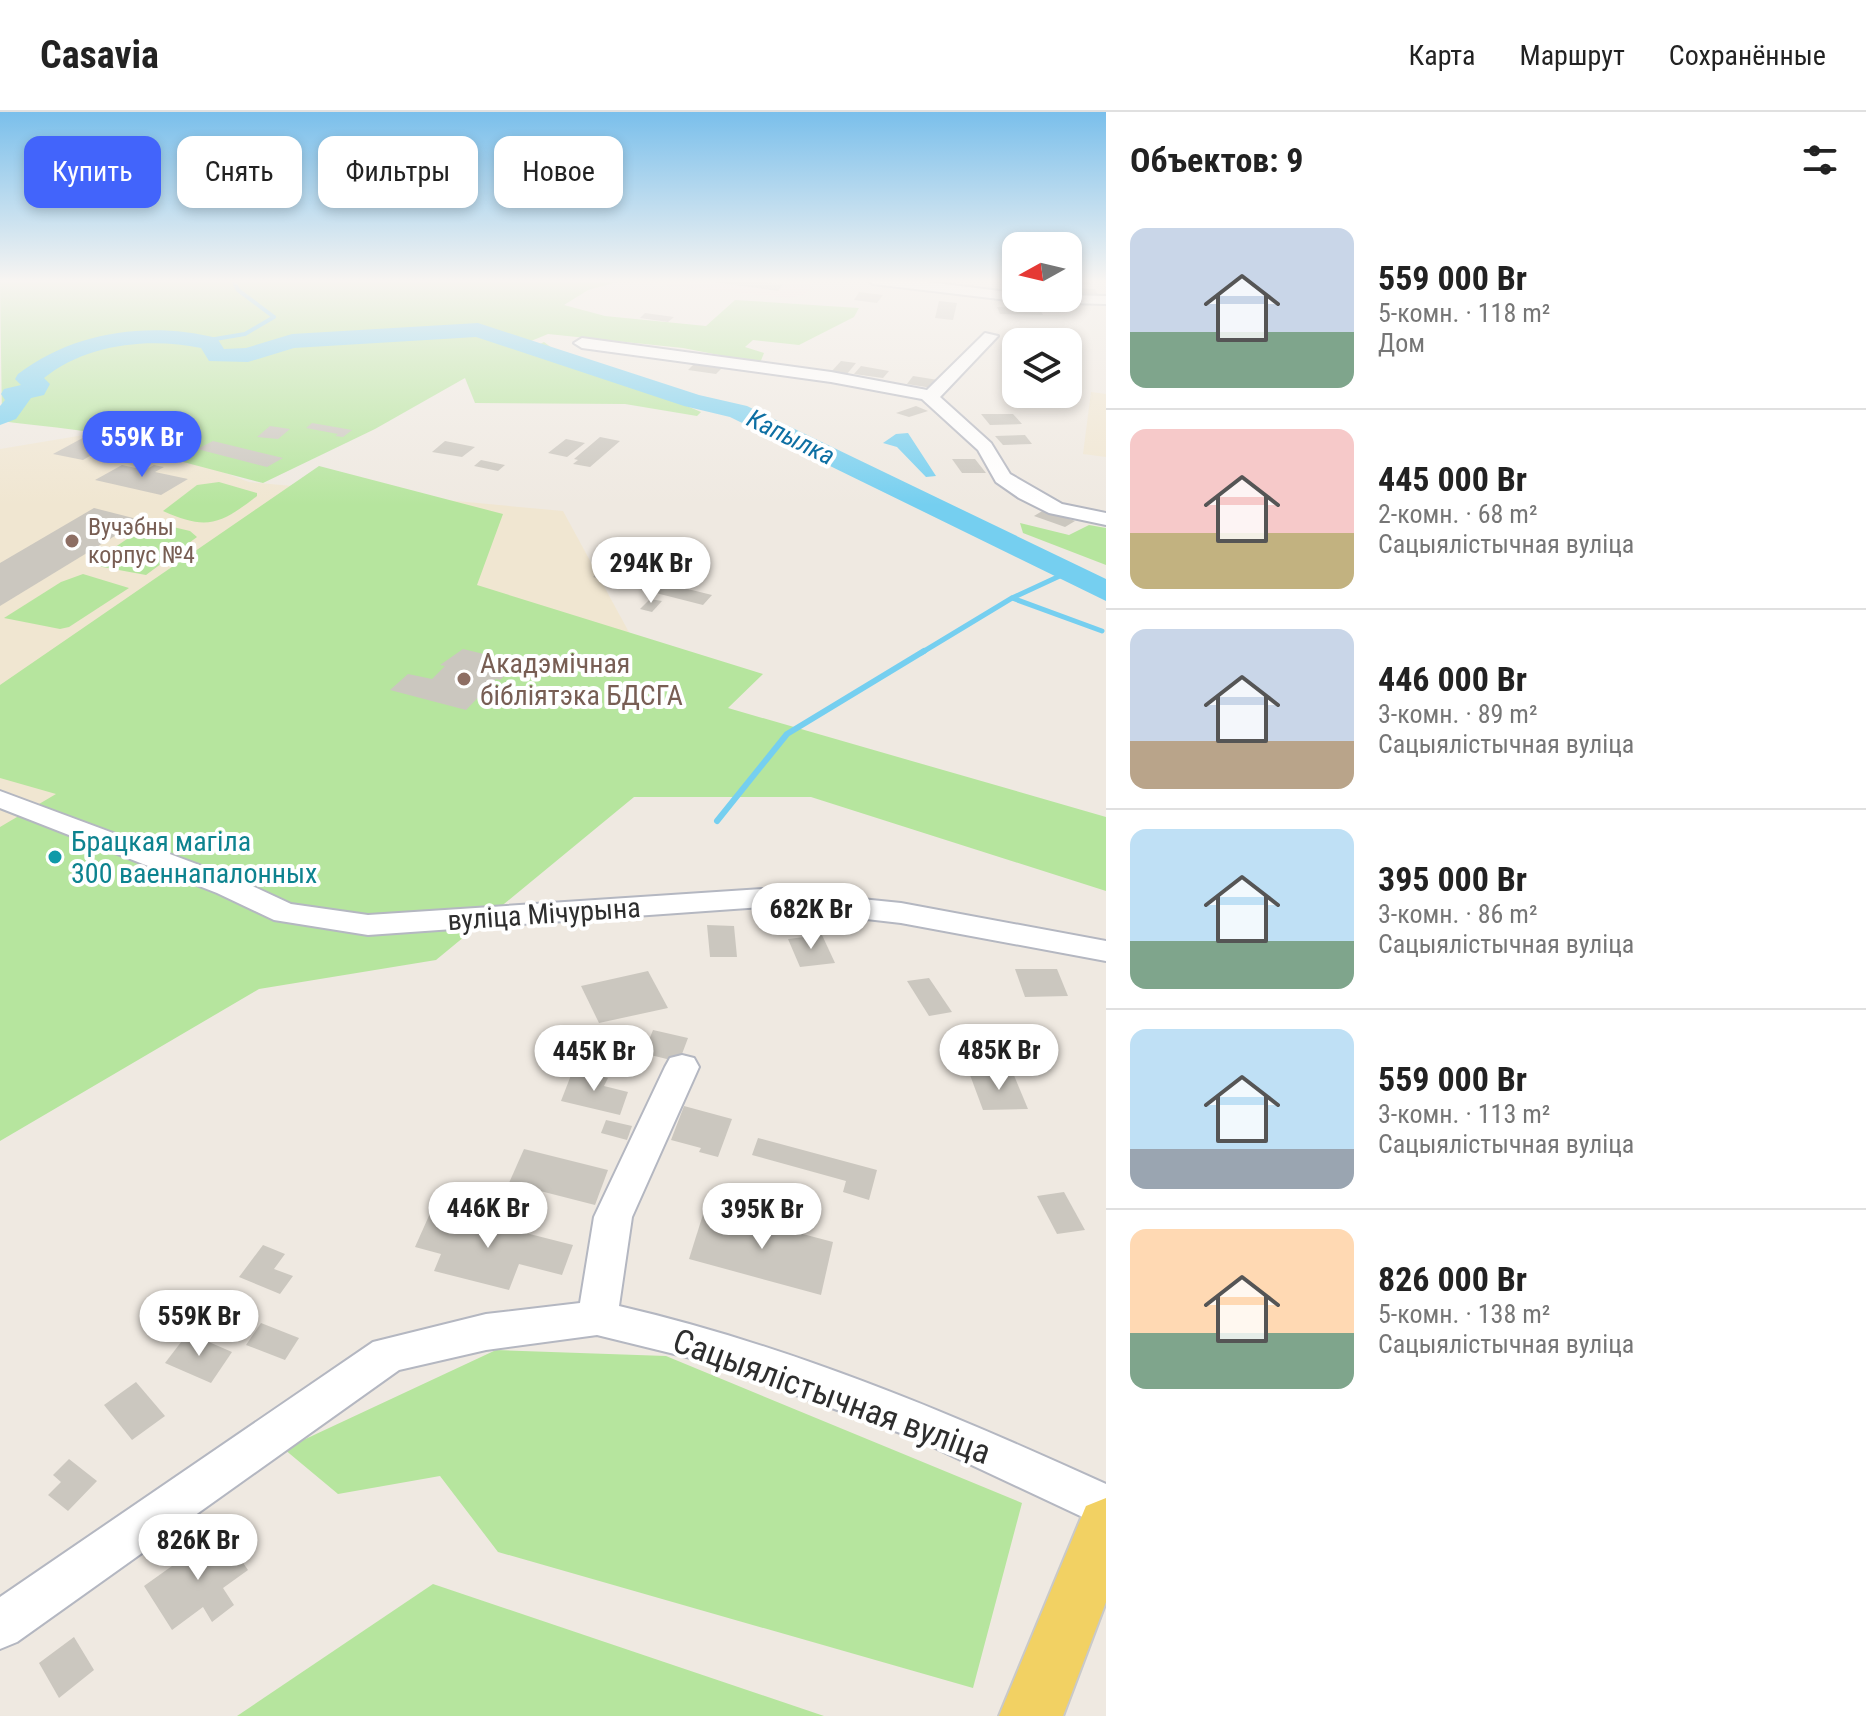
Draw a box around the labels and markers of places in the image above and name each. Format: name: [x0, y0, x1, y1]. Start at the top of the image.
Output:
pin: 559K Br: [68, 411, 216, 479]
place label: Вучэбны корпус №4: [88, 513, 195, 569]
marker: Вучэбны корпус №4: [63, 532, 81, 550]
pin: 294K Br: [577, 537, 725, 605]
place label: Акадэмічная бібліятэка БДСГА: [480, 647, 683, 712]
marker: Акадэмічная бібліятэка БДСГА: [455, 670, 473, 688]
place label: Брацкая магіла 300 ваеннапалонных: [71, 825, 317, 890]
marker: Брацкая магіла 300 ваеннапалонных: [46, 848, 64, 866]
pin: 682K Br: [737, 883, 885, 951]
pin: 485K Br: [925, 1024, 1073, 1092]
pin: 445K Br: [520, 1025, 668, 1093]
pin: 446K Br: [414, 1182, 562, 1250]
pin: 395K Br: [688, 1183, 836, 1251]
pin: 559K Br: [125, 1290, 273, 1358]
pin: 826K Br: [124, 1514, 272, 1582]

